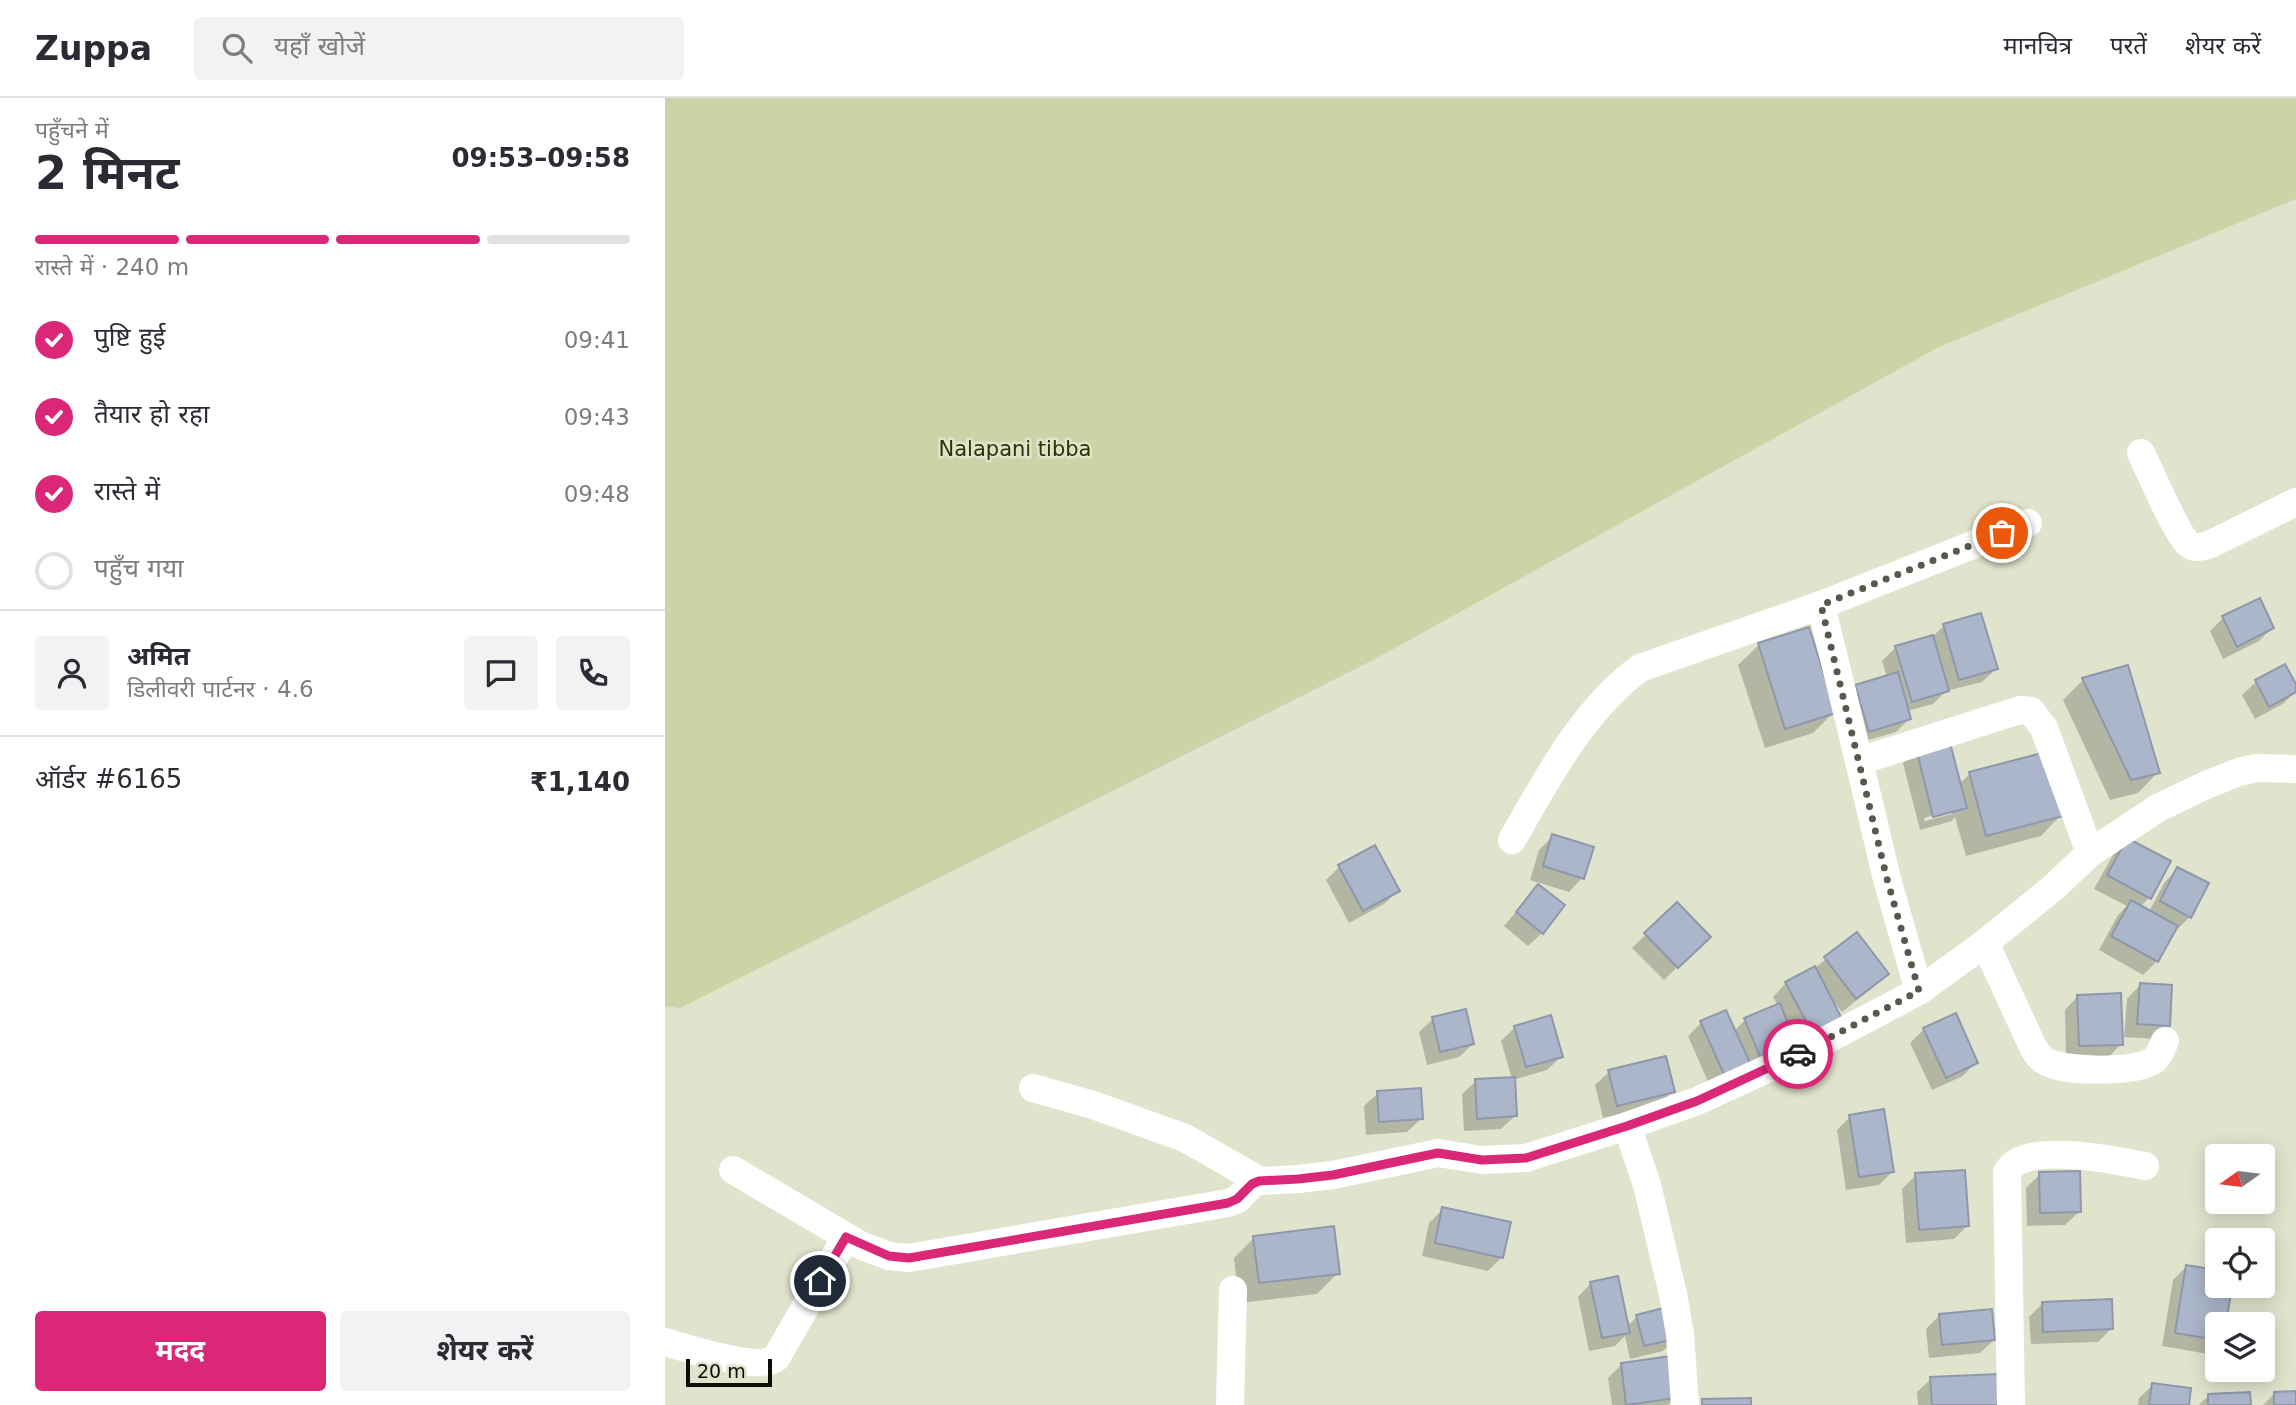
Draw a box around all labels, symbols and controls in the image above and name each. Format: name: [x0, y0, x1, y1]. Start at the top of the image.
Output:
search box: [194, 17, 684, 80]
text: Zuppa: [35, 29, 152, 68]
icon: search: [218, 29, 256, 67]
text: यहाँ खोजें: [274, 31, 365, 61]
text: मानचित्र: [2003, 32, 2072, 60]
text: परतें: [2110, 32, 2147, 60]
text: शेयर करें: [2185, 32, 2261, 60]
text: पहुँचने में: [35, 117, 109, 143]
text: 09:53–09:58: [451, 143, 630, 173]
text: 2 मिनट: [35, 146, 180, 200]
text: रास्ते में · 240 m: [35, 254, 189, 280]
icon: check: [35, 321, 73, 359]
text: पुष्टि हुई: [94, 322, 166, 352]
text: 09:41: [564, 327, 630, 353]
icon: check: [35, 398, 73, 436]
text: तैयार हो रहा: [94, 399, 210, 429]
text: 09:43: [564, 404, 630, 430]
park label: Nalapani tibba: [939, 437, 1091, 461]
icon: check: [35, 475, 73, 513]
text: रास्ते में: [94, 476, 160, 506]
text: 09:48: [564, 481, 630, 507]
pin: [1972, 503, 2032, 563]
icon: bag: [1983, 514, 2021, 552]
text: पहुँच गया: [94, 553, 184, 583]
button: person: [35, 636, 109, 710]
button: chat: [464, 636, 538, 710]
button: phone: [556, 636, 630, 710]
text: अमित: [127, 641, 190, 671]
text: डिलीवरी पार्टनर · 4.6: [127, 676, 314, 702]
text: ऑर्डर #6165: [35, 764, 182, 794]
text: ₹1,140: [530, 767, 630, 797]
courier: [1763, 1019, 1833, 1089]
icon: car: [1779, 1035, 1817, 1073]
north arrow: [2205, 1144, 2275, 1214]
map controls: [2205, 1144, 2275, 1382]
button: locate: [2205, 1228, 2275, 1298]
pin: [790, 1251, 850, 1311]
icon: home: [801, 1262, 839, 1300]
button: मदद: [35, 1311, 326, 1391]
button: शेयर करें: [340, 1311, 630, 1391]
button: layers: [2205, 1312, 2275, 1382]
scale bar: [686, 1356, 772, 1388]
text: 20 m: [697, 1360, 746, 1382]

